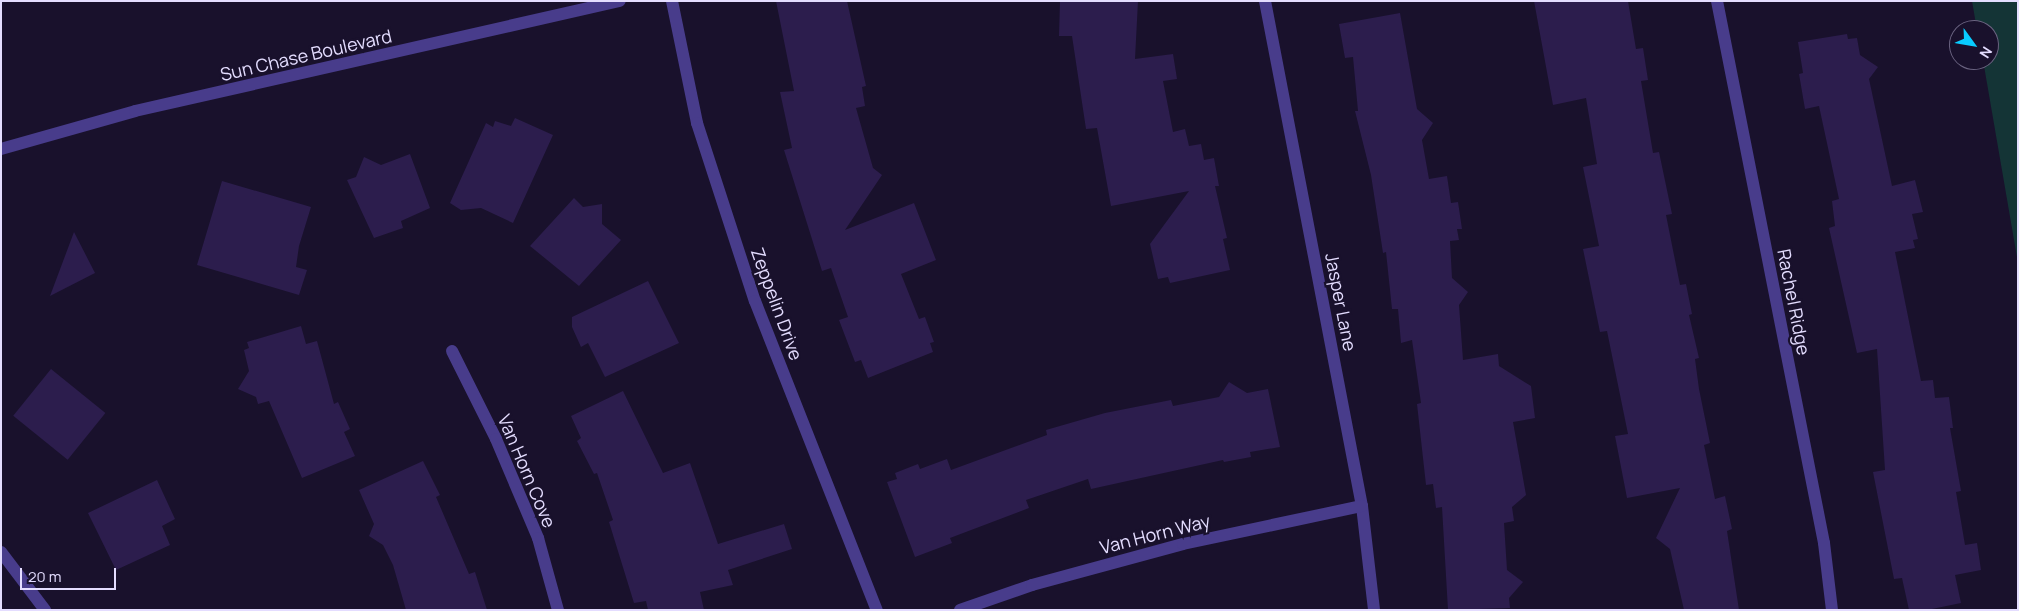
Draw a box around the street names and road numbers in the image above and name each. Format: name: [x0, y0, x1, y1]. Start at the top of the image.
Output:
street label: Sun Chase Boulevard: [218, 25, 394, 85]
street label: Zeppelin Drive: [747, 245, 807, 363]
street label: Rachel Ridge: [1773, 247, 1815, 357]
street label: Jasper Lane: [1321, 251, 1361, 353]
street label: Van Horn Cove: [494, 411, 560, 531]
street label: Van Horn Way: [1098, 510, 1212, 558]

